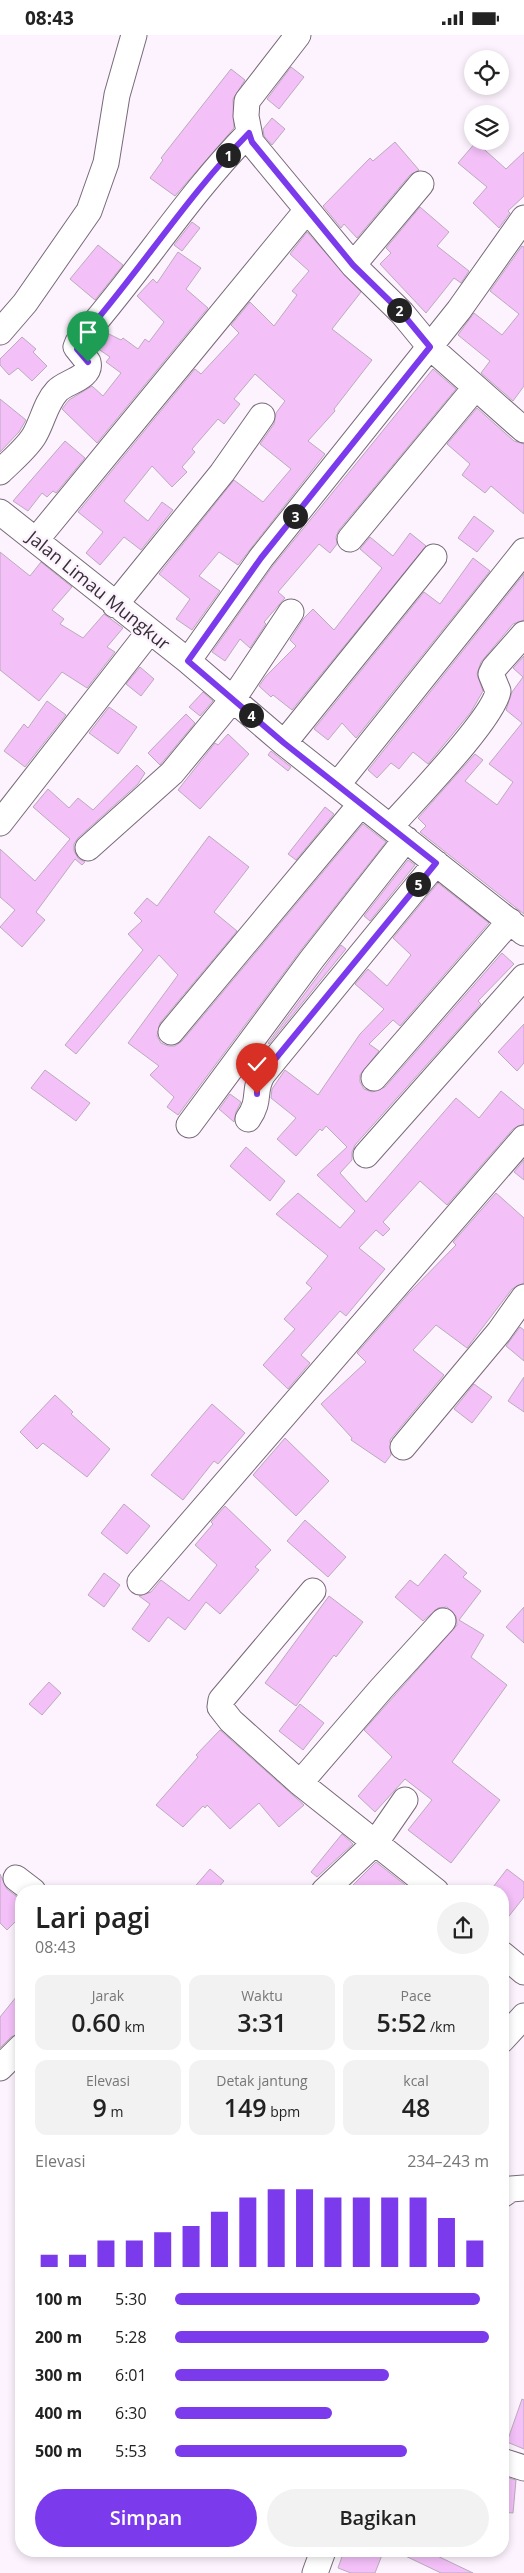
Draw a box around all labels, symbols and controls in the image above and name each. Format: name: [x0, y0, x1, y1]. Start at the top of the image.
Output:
text: 08:43: [25, 5, 74, 31]
map controls: [464, 50, 509, 150]
button: locate: [464, 50, 509, 95]
button: layers: [464, 105, 509, 150]
pin: 1: [216, 143, 240, 167]
text: 1: [224, 146, 233, 165]
pin: 2: [386, 297, 412, 323]
text: 2: [395, 301, 404, 320]
pin: [67, 311, 109, 362]
icon: arrive: [74, 318, 102, 346]
pin: 3: [282, 503, 308, 529]
text: 3: [291, 507, 300, 526]
street label: Jalan Limau Mungkur: [21, 524, 176, 656]
pin: 4: [238, 703, 264, 727]
text: 4: [247, 706, 256, 725]
pin: 5: [406, 871, 430, 897]
text: 5: [414, 875, 423, 894]
pin: [236, 1043, 278, 1094]
icon: check: [243, 1050, 271, 1078]
text: Lari pagi: [35, 1898, 151, 1936]
button: share: [437, 1902, 489, 1954]
text: 08:43: [35, 1936, 76, 1958]
text: Jarak: [92, 1986, 124, 2005]
text: Waktu: [241, 1986, 283, 2005]
text: Pace: [401, 1986, 431, 2005]
text: 0.60: [71, 2005, 121, 2039]
text: 3:31: [237, 2005, 287, 2039]
text: 5:52: [377, 2005, 426, 2039]
text: km: [121, 2017, 145, 2036]
text: /km: [426, 2017, 455, 2036]
text: Elevasi: [86, 2071, 130, 2090]
text: Detak jantung: [216, 2071, 308, 2090]
text: kcal: [403, 2071, 429, 2090]
text: 9: [93, 2090, 107, 2124]
text: 149: [224, 2090, 267, 2124]
text: 48: [402, 2090, 430, 2124]
text: m: [107, 2102, 123, 2121]
text: bpm: [267, 2102, 300, 2121]
text: Elevasi: [35, 2150, 85, 2172]
text: 234–243 m: [407, 2150, 489, 2172]
text: 100 m: [35, 2288, 82, 2310]
text: 5:30: [115, 2288, 147, 2310]
text: 200 m: [35, 2326, 82, 2348]
text: 5:28: [115, 2326, 147, 2348]
text: 300 m: [35, 2364, 82, 2386]
text: 6:01: [115, 2364, 147, 2386]
text: 400 m: [35, 2402, 82, 2424]
text: 6:30: [115, 2402, 147, 2424]
text: 500 m: [35, 2440, 82, 2462]
text: 5:53: [115, 2440, 147, 2462]
button: Simpan: [35, 2489, 257, 2547]
button: Bagikan: [267, 2489, 489, 2547]

